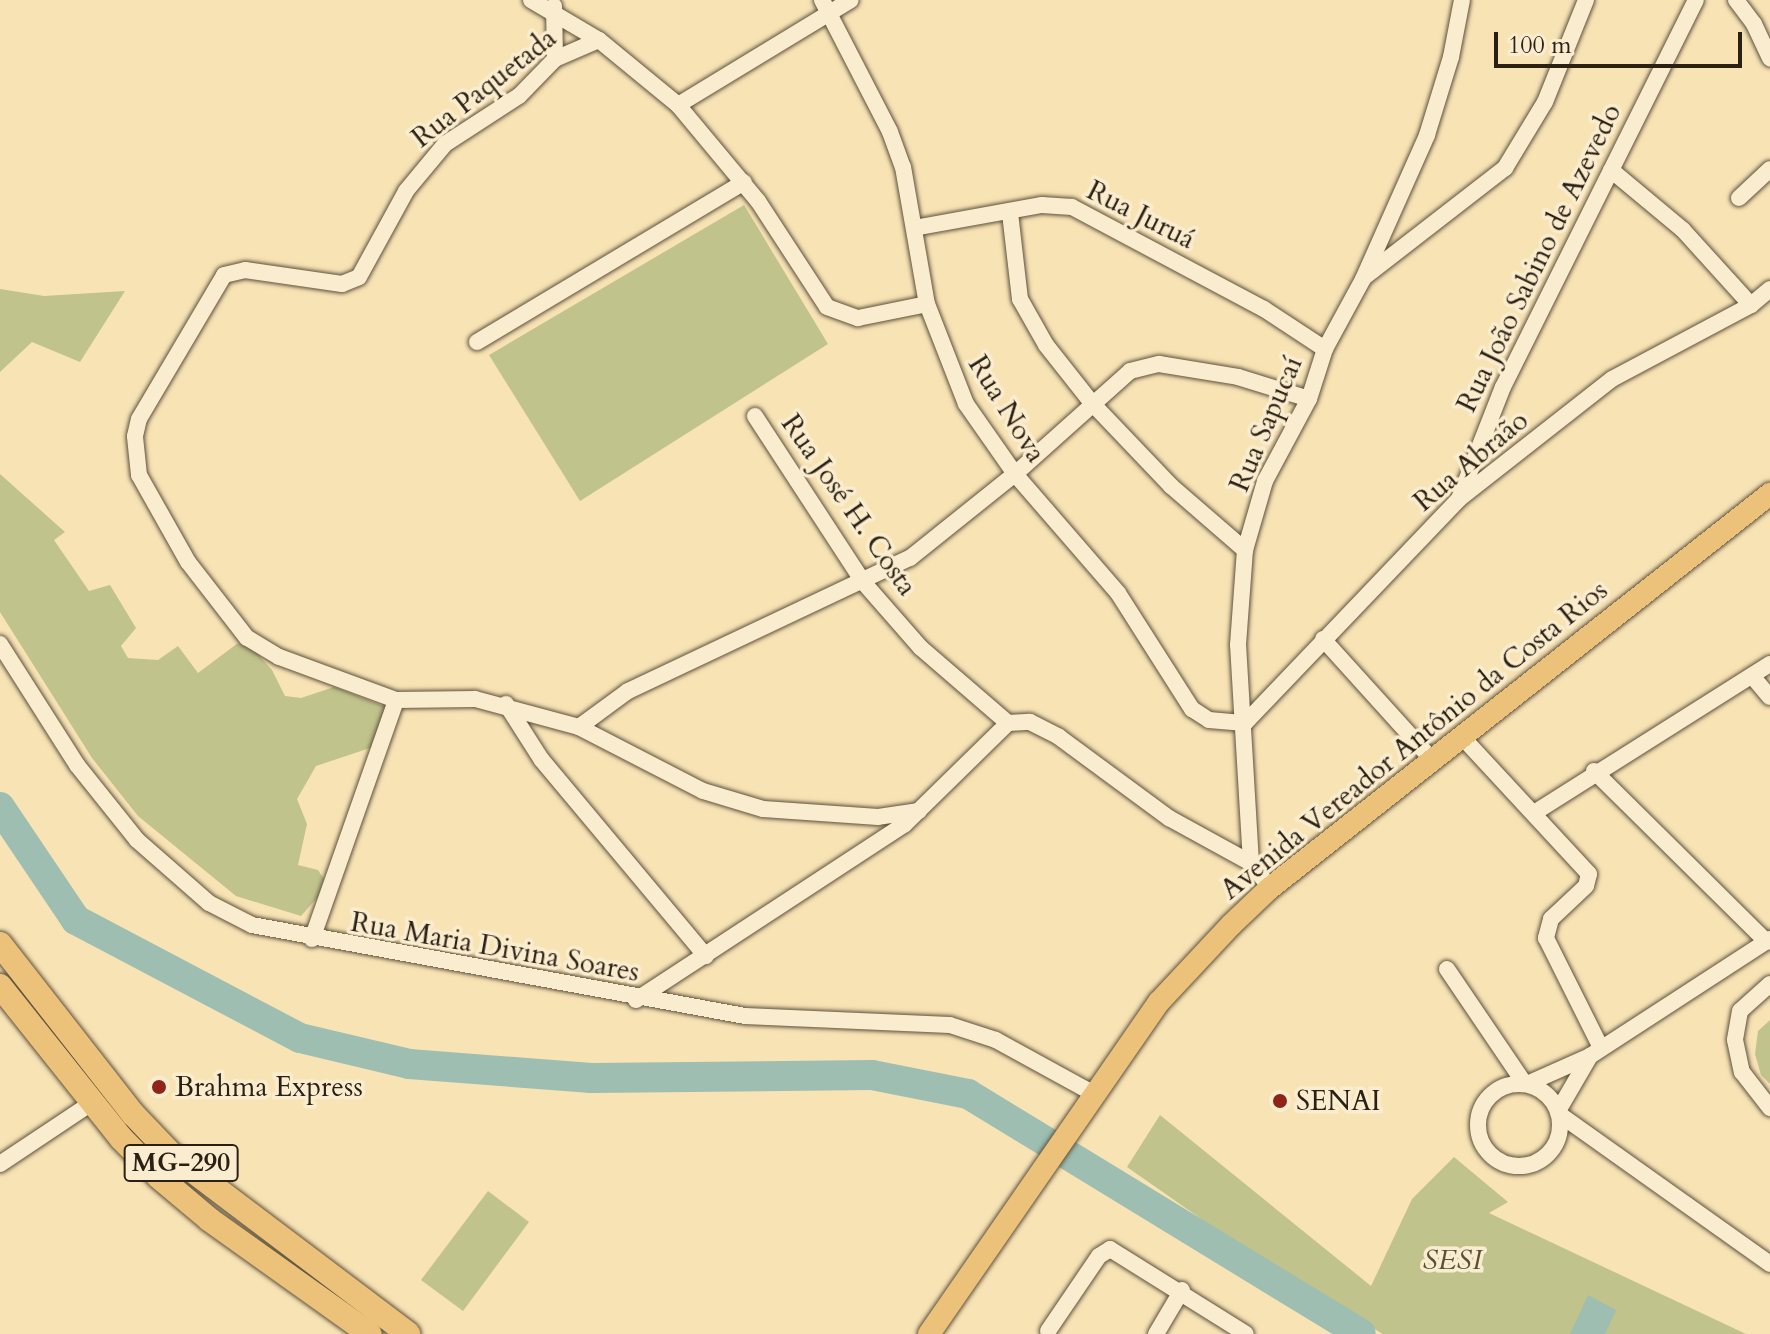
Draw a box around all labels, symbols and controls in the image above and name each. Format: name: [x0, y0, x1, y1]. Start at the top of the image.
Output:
scale bar: [1498, 16, 1746, 66]
street label: Rua Paquetada: [405, 21, 563, 155]
text: 100 m: [1508, 29, 1572, 62]
street label: Rua João Sabino de Azevedo: [1450, 98, 1628, 418]
street label: Rua Juruá: [1081, 173, 1201, 257]
street label: Rua Nova: [961, 349, 1053, 469]
street label: Rua Sapucaí: [1222, 351, 1310, 497]
street label: Rua Abraão: [1407, 403, 1535, 519]
street label: Rua José H. Costa: [774, 408, 924, 602]
street label: Avenida Vereador Antônio da Costa Rios: [1214, 573, 1614, 907]
street label: Rua Maria Divina Soares: [348, 905, 642, 989]
place label: Brahma Express: [175, 1070, 363, 1104]
marker: Brahma Express: [150, 1078, 168, 1096]
place label: SENAI: [1296, 1084, 1381, 1118]
marker: SENAI: [1271, 1092, 1289, 1110]
road number: MG-290: [123, 1141, 239, 1185]
park label: SESI: [1423, 1243, 1481, 1277]

